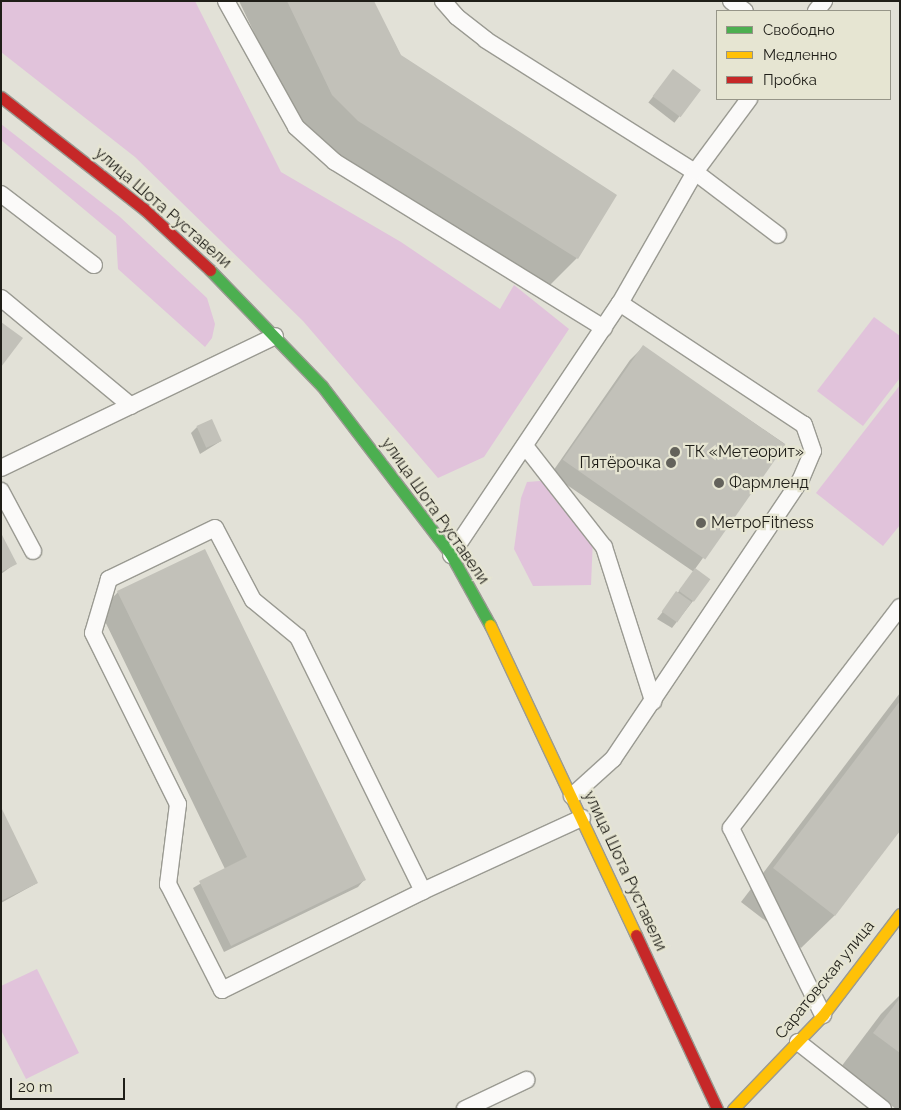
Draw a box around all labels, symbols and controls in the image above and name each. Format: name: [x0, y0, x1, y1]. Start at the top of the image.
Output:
legend: [716, 10, 891, 100]
text: Свободно: [763, 21, 835, 39]
text: Медленно: [763, 46, 837, 64]
text: Пробка: [763, 71, 817, 89]
street label: улица Шота Руставели: [91, 144, 235, 272]
street label: улица Шота Руставели: [377, 434, 493, 588]
place label: ТК «Метеорит»: [685, 442, 804, 462]
marker: ТК «Метеорит»: [669, 446, 681, 458]
place label: Пятёрочка: [580, 453, 661, 473]
marker: Пятёрочка: [665, 457, 677, 469]
place label: Фармленд: [729, 473, 809, 493]
marker: Фармленд: [713, 477, 725, 489]
place label: МетроFitness: [711, 513, 814, 533]
marker: МетроFitness: [695, 517, 707, 529]
street label: улица Шота Руставели: [579, 788, 671, 954]
street label: Саратовская улица: [771, 917, 879, 1043]
scale bar: [12, 1068, 128, 1100]
text: 20 m: [18, 1078, 53, 1096]

